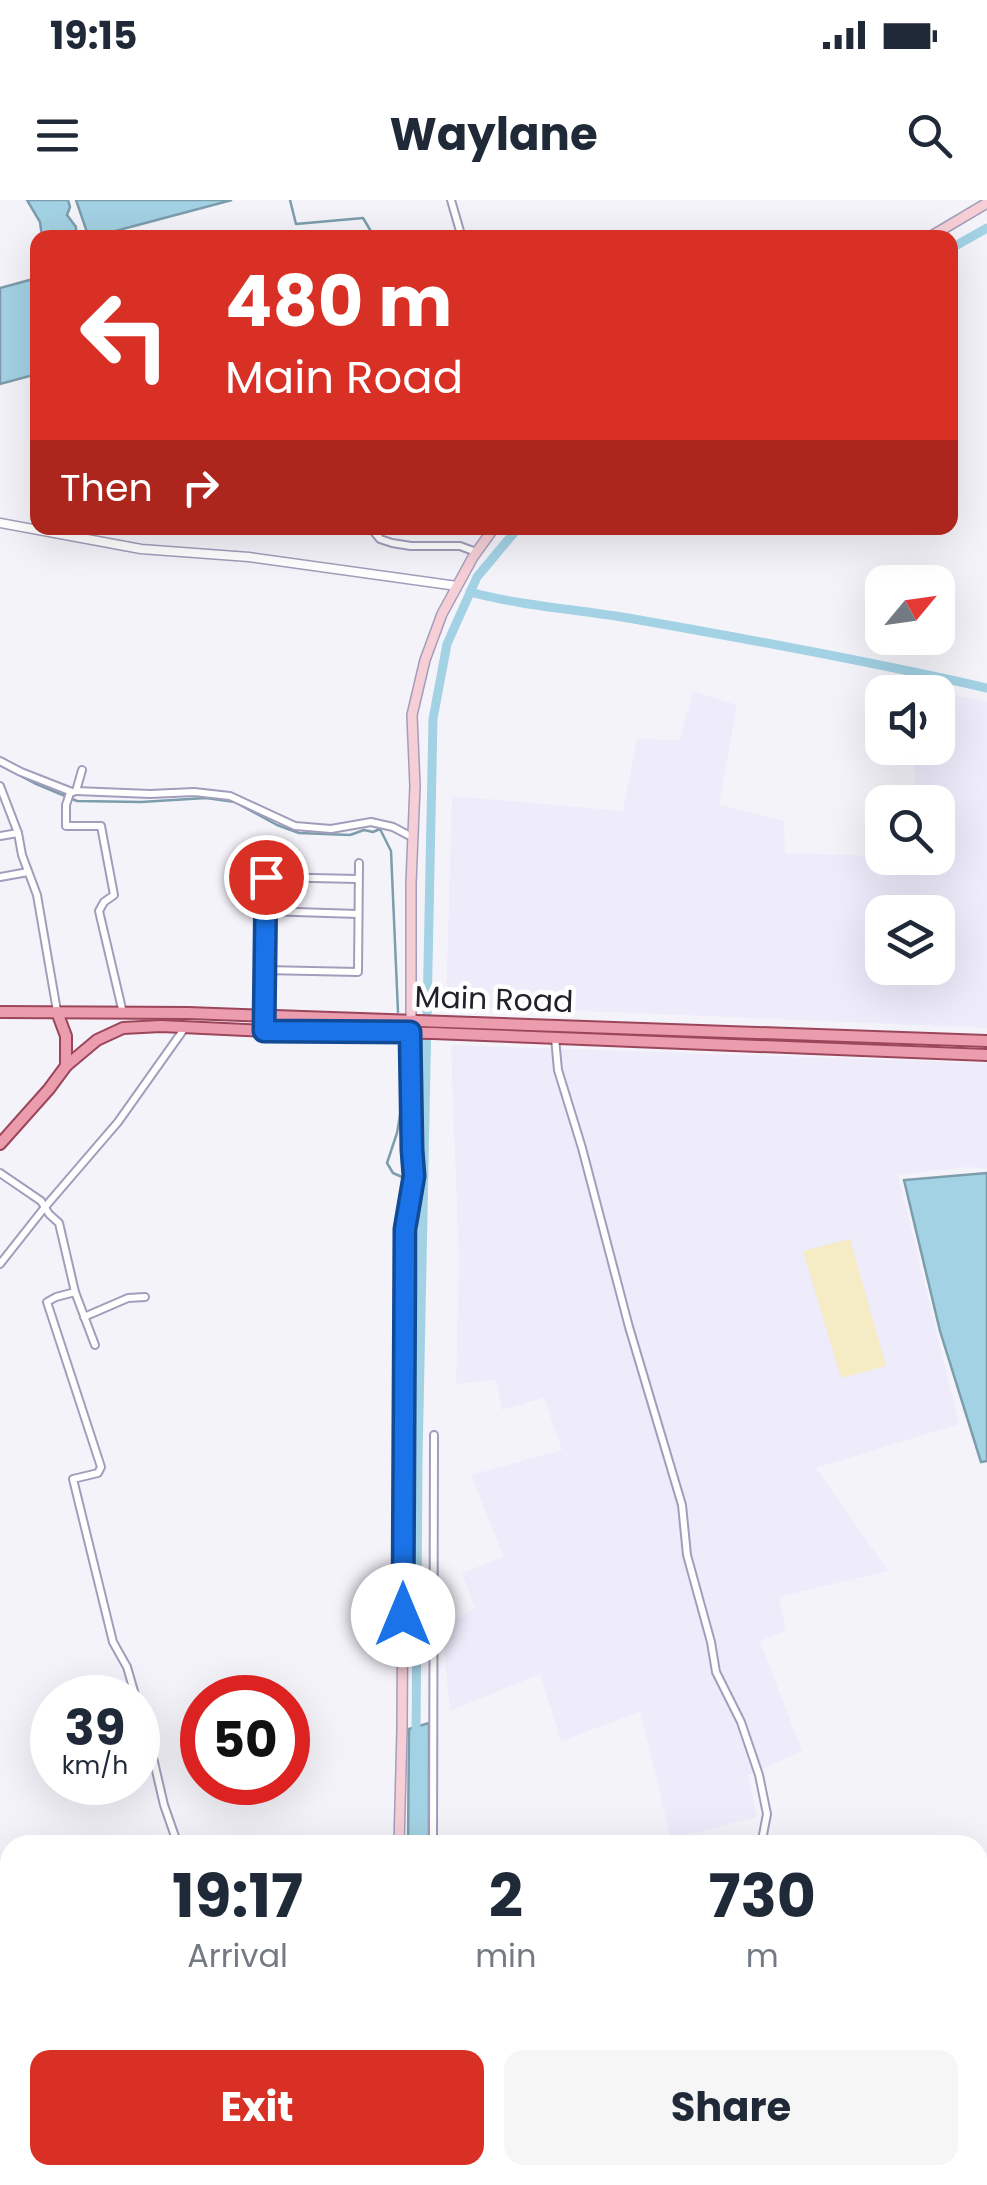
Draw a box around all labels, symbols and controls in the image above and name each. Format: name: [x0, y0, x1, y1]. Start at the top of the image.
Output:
text: 19:15: [50, 9, 137, 62]
text: Waylane: [389, 103, 598, 166]
icon: menu: [30, 108, 85, 163]
icon: search: [902, 108, 957, 163]
text: 480 m: [225, 252, 452, 351]
icon: left: [60, 270, 190, 400]
text: Main Road: [225, 346, 463, 409]
icon: right: [173, 460, 228, 515]
text: Then: [60, 461, 153, 514]
north arrow: [865, 565, 955, 655]
map controls: [865, 565, 955, 985]
button: sound: [865, 675, 955, 765]
button: search: [865, 785, 955, 875]
pin: [224, 835, 309, 920]
icon: arrive: [239, 850, 294, 905]
button: layers: [865, 895, 955, 985]
street label: Main Road: [414, 975, 574, 1023]
position arrow: [351, 1563, 455, 1667]
speed limit sign: 50: [180, 1675, 310, 1805]
text: 39: [65, 1692, 126, 1763]
text: km/h: [62, 1748, 128, 1783]
text: 19:17: [172, 1854, 303, 1938]
text: 2: [489, 1854, 523, 1938]
text: 730: [708, 1854, 816, 1938]
text: Arrival: [187, 1933, 288, 1978]
text: min: [475, 1933, 536, 1978]
text: m: [746, 1933, 779, 1978]
button: Exit: [30, 2050, 484, 2165]
button: Share: [504, 2050, 958, 2165]

